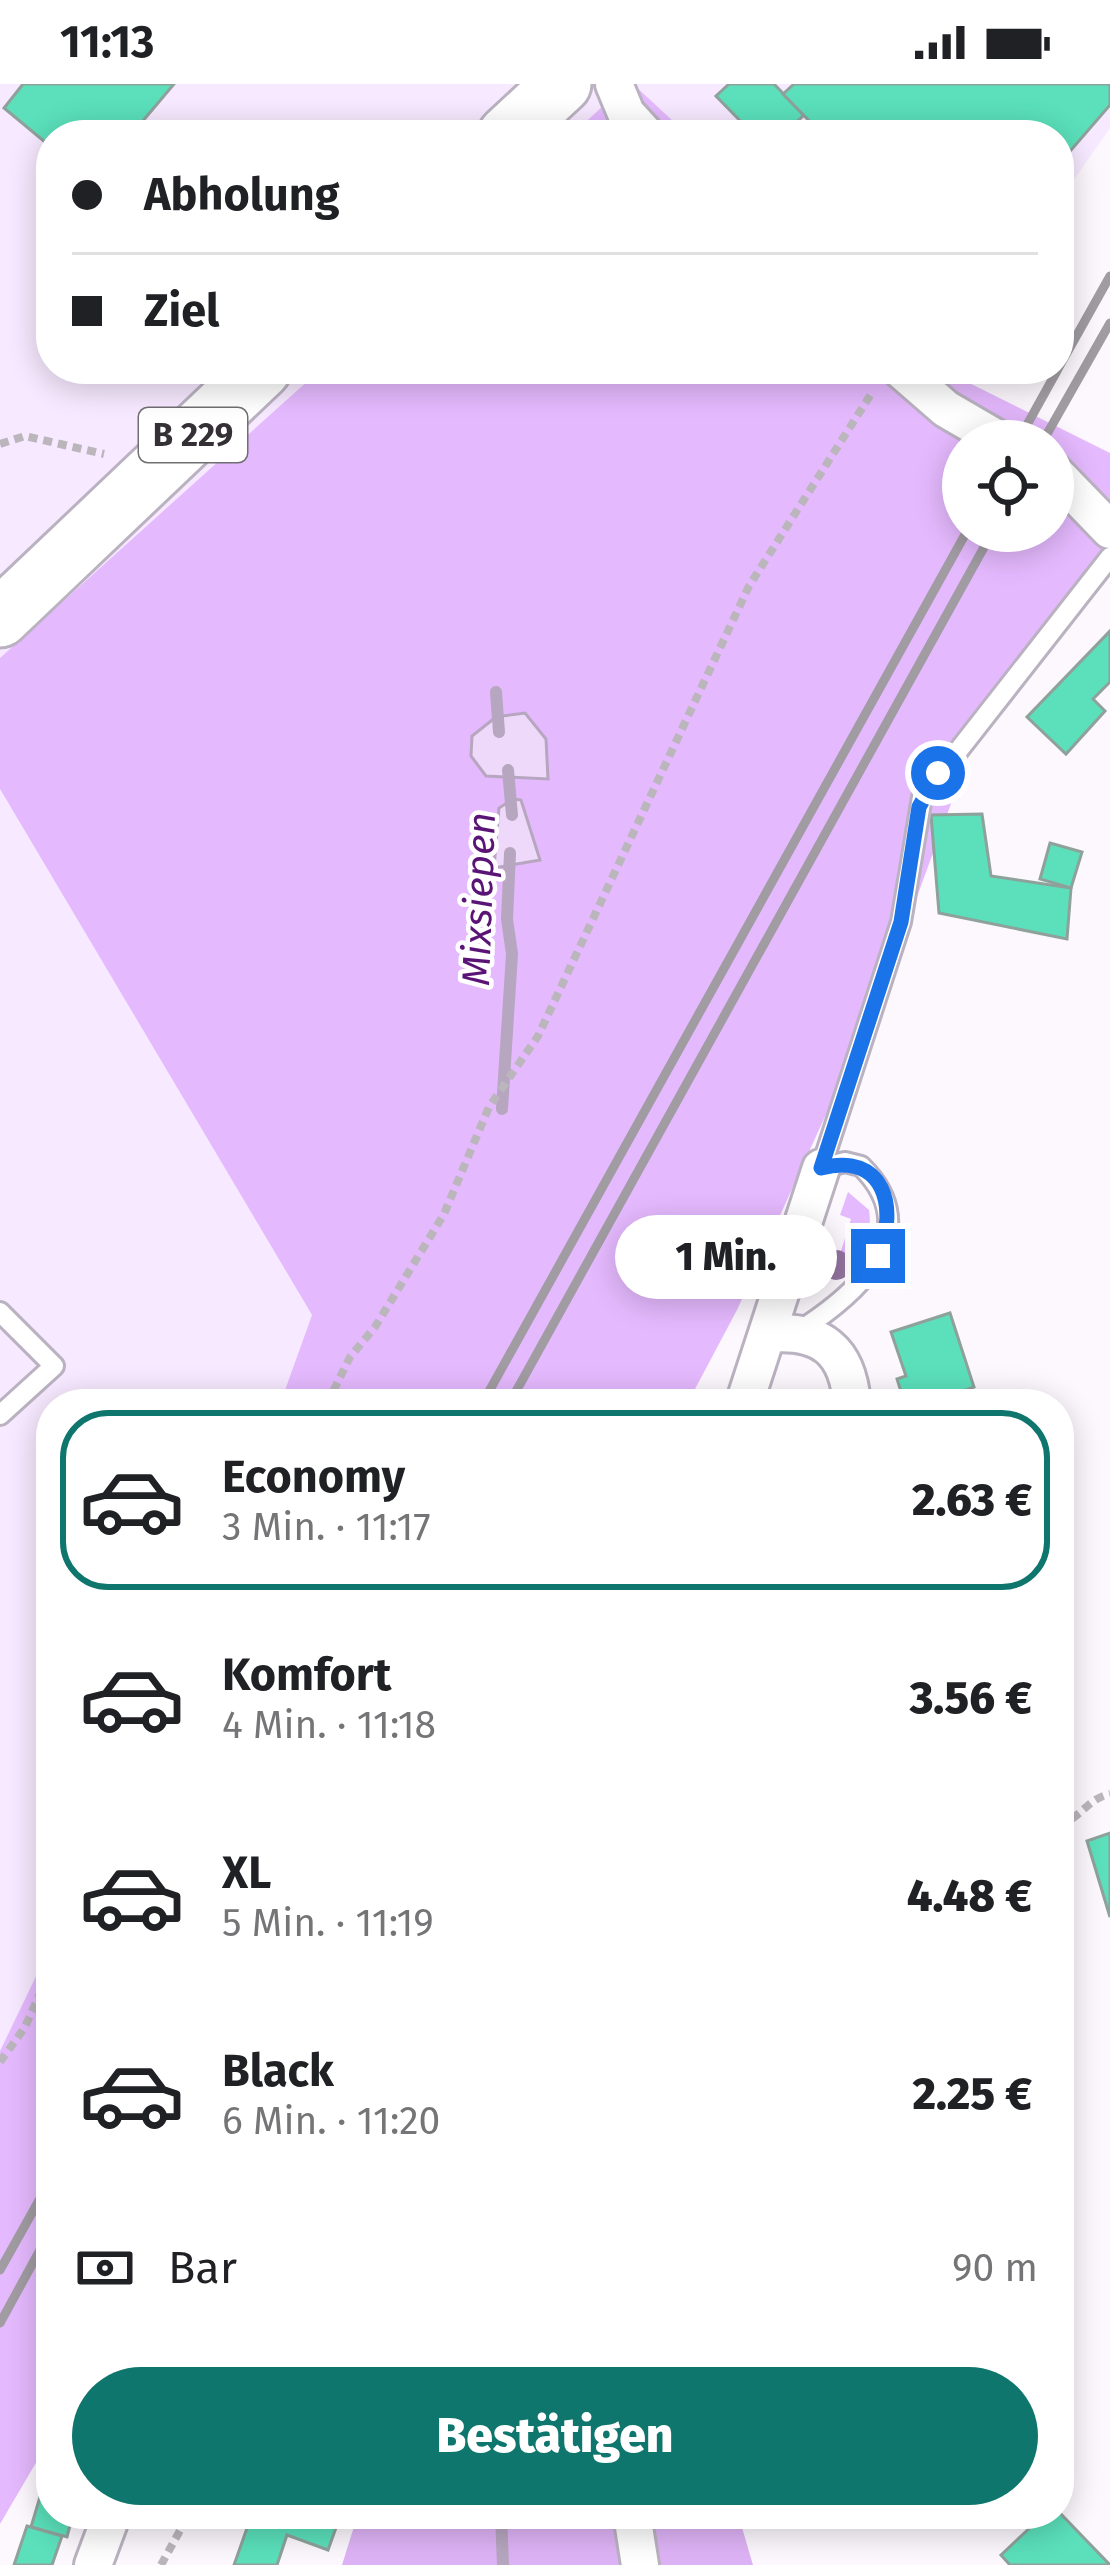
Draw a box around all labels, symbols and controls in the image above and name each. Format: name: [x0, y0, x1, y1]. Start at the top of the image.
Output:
text: 11:13: [60, 15, 155, 69]
text: Abholung: [144, 168, 340, 222]
text: Ziel: [144, 284, 219, 338]
road number: B 229: [139, 408, 247, 462]
map controls: [942, 420, 1074, 552]
button: locate: [942, 420, 1074, 552]
route start: [911, 746, 965, 800]
water label: Mixsiepen: [453, 811, 505, 987]
callout: 1 Min.: [614, 1214, 836, 1298]
route end: [851, 1229, 905, 1283]
text: 1 Min.: [676, 1234, 776, 1280]
icon: car: [78, 1446, 186, 1554]
text: Economy: [222, 1450, 405, 1504]
text: 2.63 €: [912, 1473, 1032, 1527]
text: 3 Min. · 11:17: [222, 1504, 431, 1550]
icon: car: [78, 1644, 186, 1752]
text: Komfort: [222, 1648, 391, 1702]
text: 3.56 €: [910, 1671, 1032, 1725]
text: 4 Min. · 11:18: [222, 1702, 436, 1748]
icon: car: [78, 1842, 186, 1950]
text: XL: [222, 1846, 271, 1900]
text: 4.48 €: [907, 1869, 1032, 1923]
text: 5 Min. · 11:19: [222, 1900, 434, 1946]
icon: car: [78, 2040, 186, 2148]
text: Black: [222, 2044, 334, 2098]
text: 2.25 €: [913, 2067, 1032, 2121]
text: 6 Min. · 11:20: [222, 2098, 440, 2144]
icon: cash: [72, 2235, 138, 2301]
text: Bar: [168, 2241, 237, 2295]
text: 90 m: [952, 2245, 1038, 2291]
button: Bestätigen: [72, 2367, 1038, 2505]

